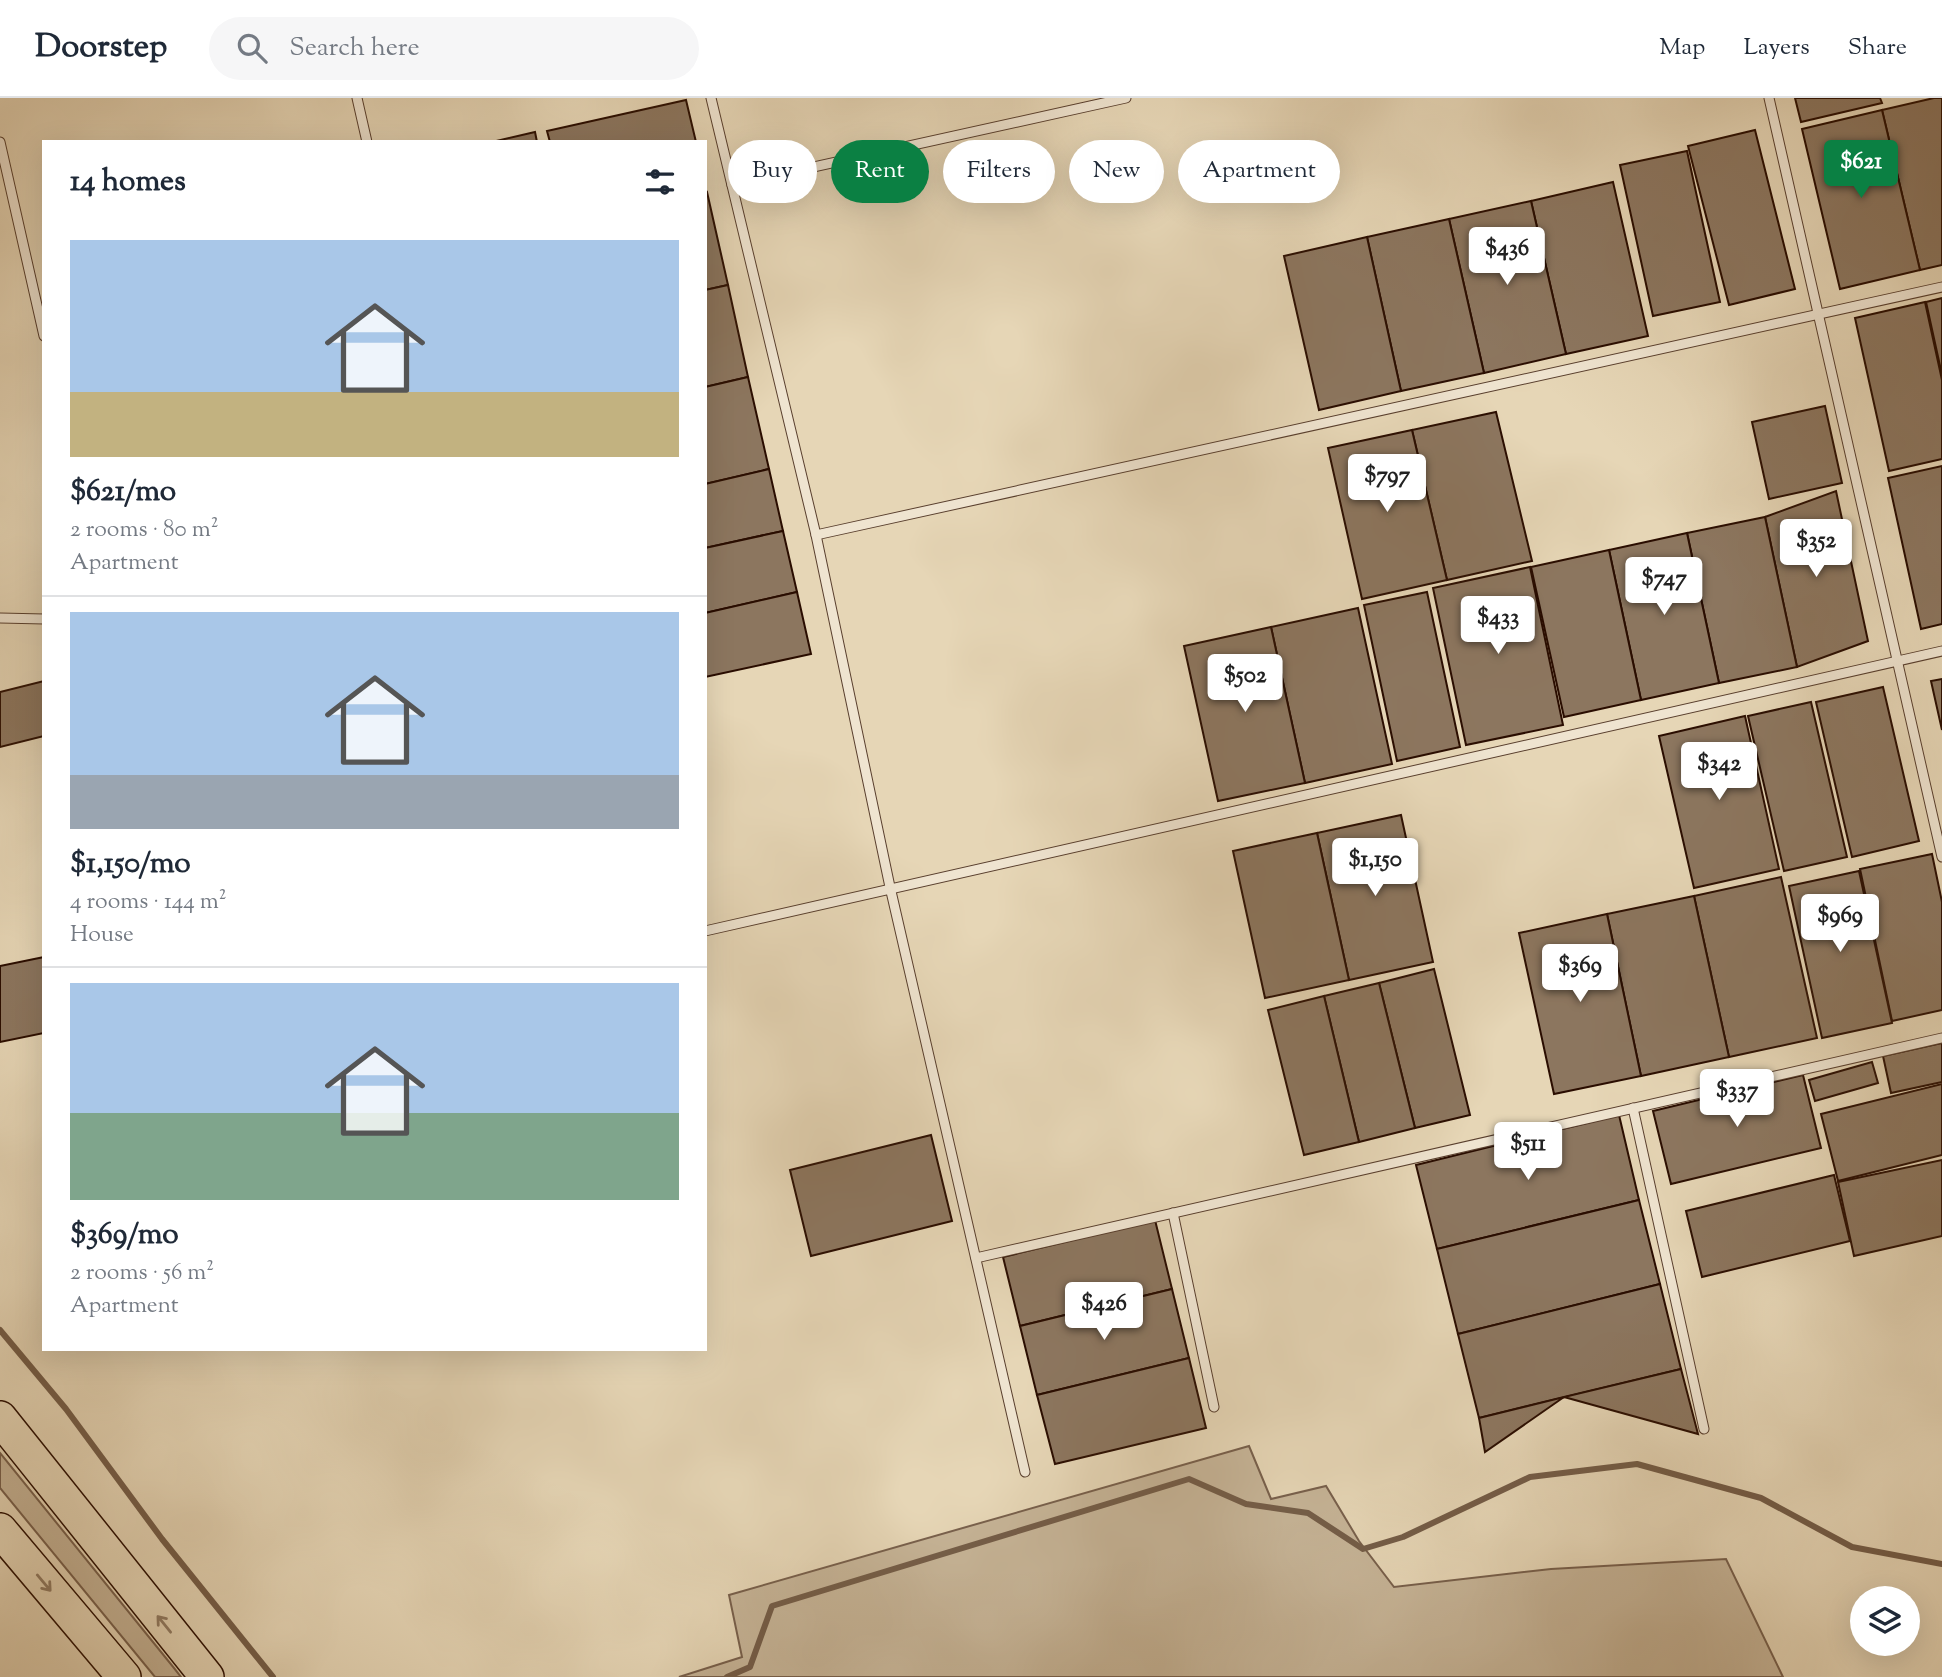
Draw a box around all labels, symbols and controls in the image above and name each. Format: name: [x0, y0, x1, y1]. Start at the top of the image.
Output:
search box: [209, 17, 699, 80]
text: Doorstep: [35, 24, 167, 72]
icon: search: [233, 29, 271, 67]
text: Search here: [289, 30, 420, 67]
text: Map: [1659, 31, 1705, 65]
text: Layers: [1743, 31, 1810, 65]
text: Share: [1848, 31, 1907, 65]
chip: Buy: [728, 140, 817, 203]
chip: Rent: [831, 140, 929, 203]
chip: Filters: [943, 140, 1055, 203]
chip: New: [1069, 140, 1164, 203]
chip: Apartment: [1178, 140, 1340, 203]
pin: $621: [1820, 140, 1902, 200]
text: $621: [1840, 146, 1882, 179]
text: 14 homes: [70, 161, 186, 204]
icon: filters: [641, 163, 679, 201]
pin: $436: [1466, 228, 1548, 287]
text: $436: [1485, 233, 1529, 266]
icon: home: [312, 285, 438, 411]
pin: $797: [1346, 454, 1428, 514]
text: $797: [1364, 460, 1410, 493]
text: $621/mo: [70, 471, 176, 514]
text: 2 rooms · 80 m²: [70, 514, 218, 547]
pin: $352: [1775, 519, 1857, 579]
text: $352: [1796, 525, 1836, 558]
text: Apartment: [70, 547, 179, 580]
pin: $747: [1623, 558, 1705, 617]
text: $747: [1641, 563, 1687, 596]
pin: $433: [1457, 596, 1539, 656]
text: $433: [1477, 602, 1519, 635]
pin: $502: [1204, 654, 1286, 714]
icon: home: [312, 657, 438, 783]
text: $502: [1224, 660, 1266, 693]
pin: $342: [1678, 742, 1760, 802]
text: $342: [1697, 748, 1741, 781]
pin: $1,150: [1318, 838, 1432, 898]
text: $1,150/mo: [70, 843, 191, 886]
text: $1,150: [1348, 844, 1402, 877]
text: 4 rooms · 144 m²: [70, 886, 227, 919]
pin: $969: [1799, 894, 1881, 954]
text: $969: [1817, 900, 1863, 933]
text: House: [70, 919, 134, 952]
pin: $369: [1539, 944, 1621, 1004]
text: $369: [1558, 950, 1602, 983]
icon: home: [312, 1028, 438, 1154]
pin: $337: [1696, 1070, 1778, 1129]
text: $337: [1716, 1075, 1758, 1108]
pin: $511: [1487, 1122, 1569, 1182]
text: $511: [1510, 1128, 1546, 1161]
text: $369/mo: [70, 1214, 179, 1257]
text: 2 rooms · 56 m²: [70, 1257, 214, 1290]
pin: $426: [1063, 1282, 1145, 1342]
text: $426: [1081, 1288, 1127, 1321]
text: Apartment: [70, 1290, 179, 1323]
one-way arrow: [36, 1573, 52, 1591]
map controls: [1850, 1586, 1920, 1656]
button: layers: [1850, 1586, 1920, 1656]
one-way arrow: [156, 1615, 172, 1633]

